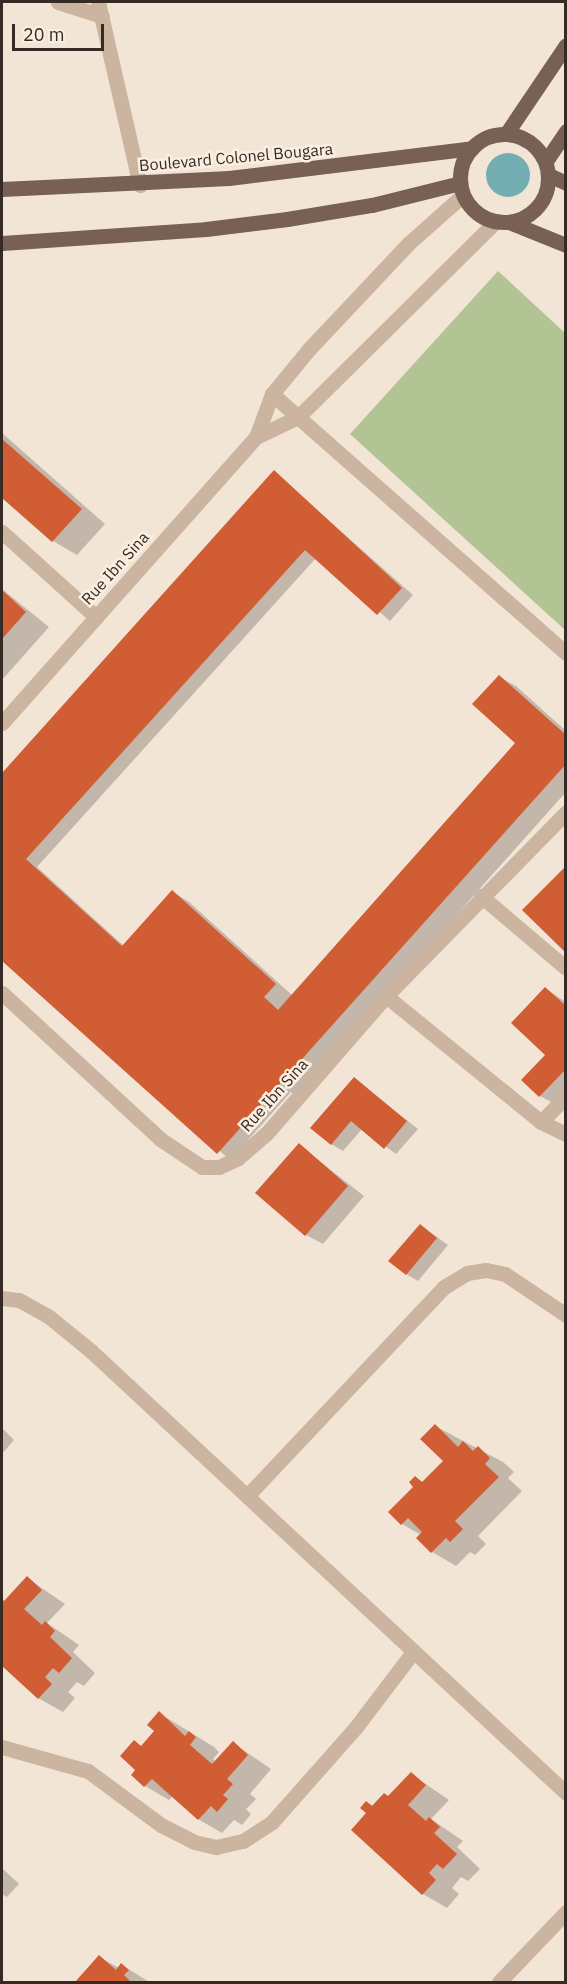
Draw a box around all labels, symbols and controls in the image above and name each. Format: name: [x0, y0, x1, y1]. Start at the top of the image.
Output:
scale bar: [15, 12, 106, 50]
text: 20 m: [23, 23, 65, 46]
street label: Boulevard Colonel Bougara: [138, 139, 334, 175]
street label: Rue Ibn Sina: [77, 528, 153, 608]
street label: Rue Ibn Sina: [236, 1055, 312, 1135]

